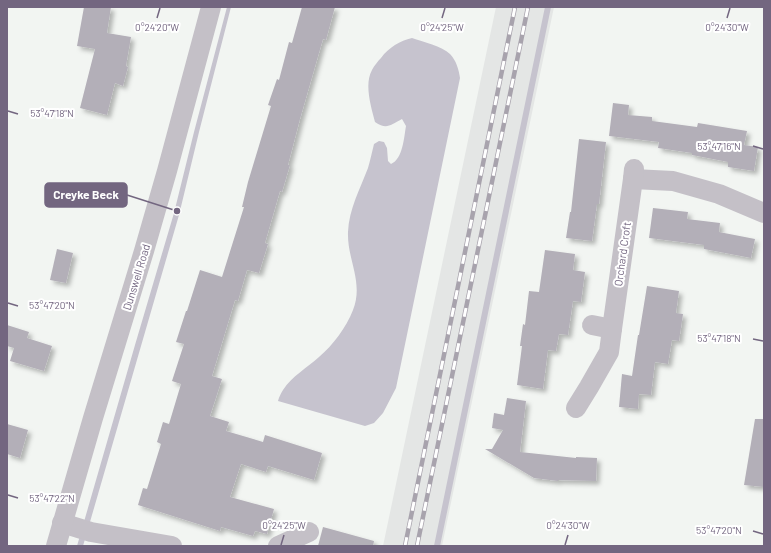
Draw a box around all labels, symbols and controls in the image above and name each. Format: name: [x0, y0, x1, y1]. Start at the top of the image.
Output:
text: 0°24'20"W: [135, 21, 179, 33]
text: 0°24'25"W: [420, 21, 464, 33]
text: 0°24'30"W: [705, 21, 749, 33]
text: 53°47'18"N: [30, 107, 74, 119]
text: 53°47'16"N: [697, 140, 741, 152]
callout: Creyke Beck: [45, 183, 127, 207]
text: Creyke Beck: [53, 187, 119, 201]
street label: Orchard Croft: [611, 221, 633, 287]
street label: Dunswell Road: [120, 242, 152, 312]
text: 53°47'20"N: [29, 299, 75, 311]
text: 53°47'18"N: [697, 332, 741, 344]
text: 53°47'22"N: [29, 492, 75, 504]
text: 0°24'25"W: [262, 519, 306, 531]
text: 0°24'30"W: [546, 519, 590, 531]
text: 53°47'20"N: [696, 524, 742, 536]

